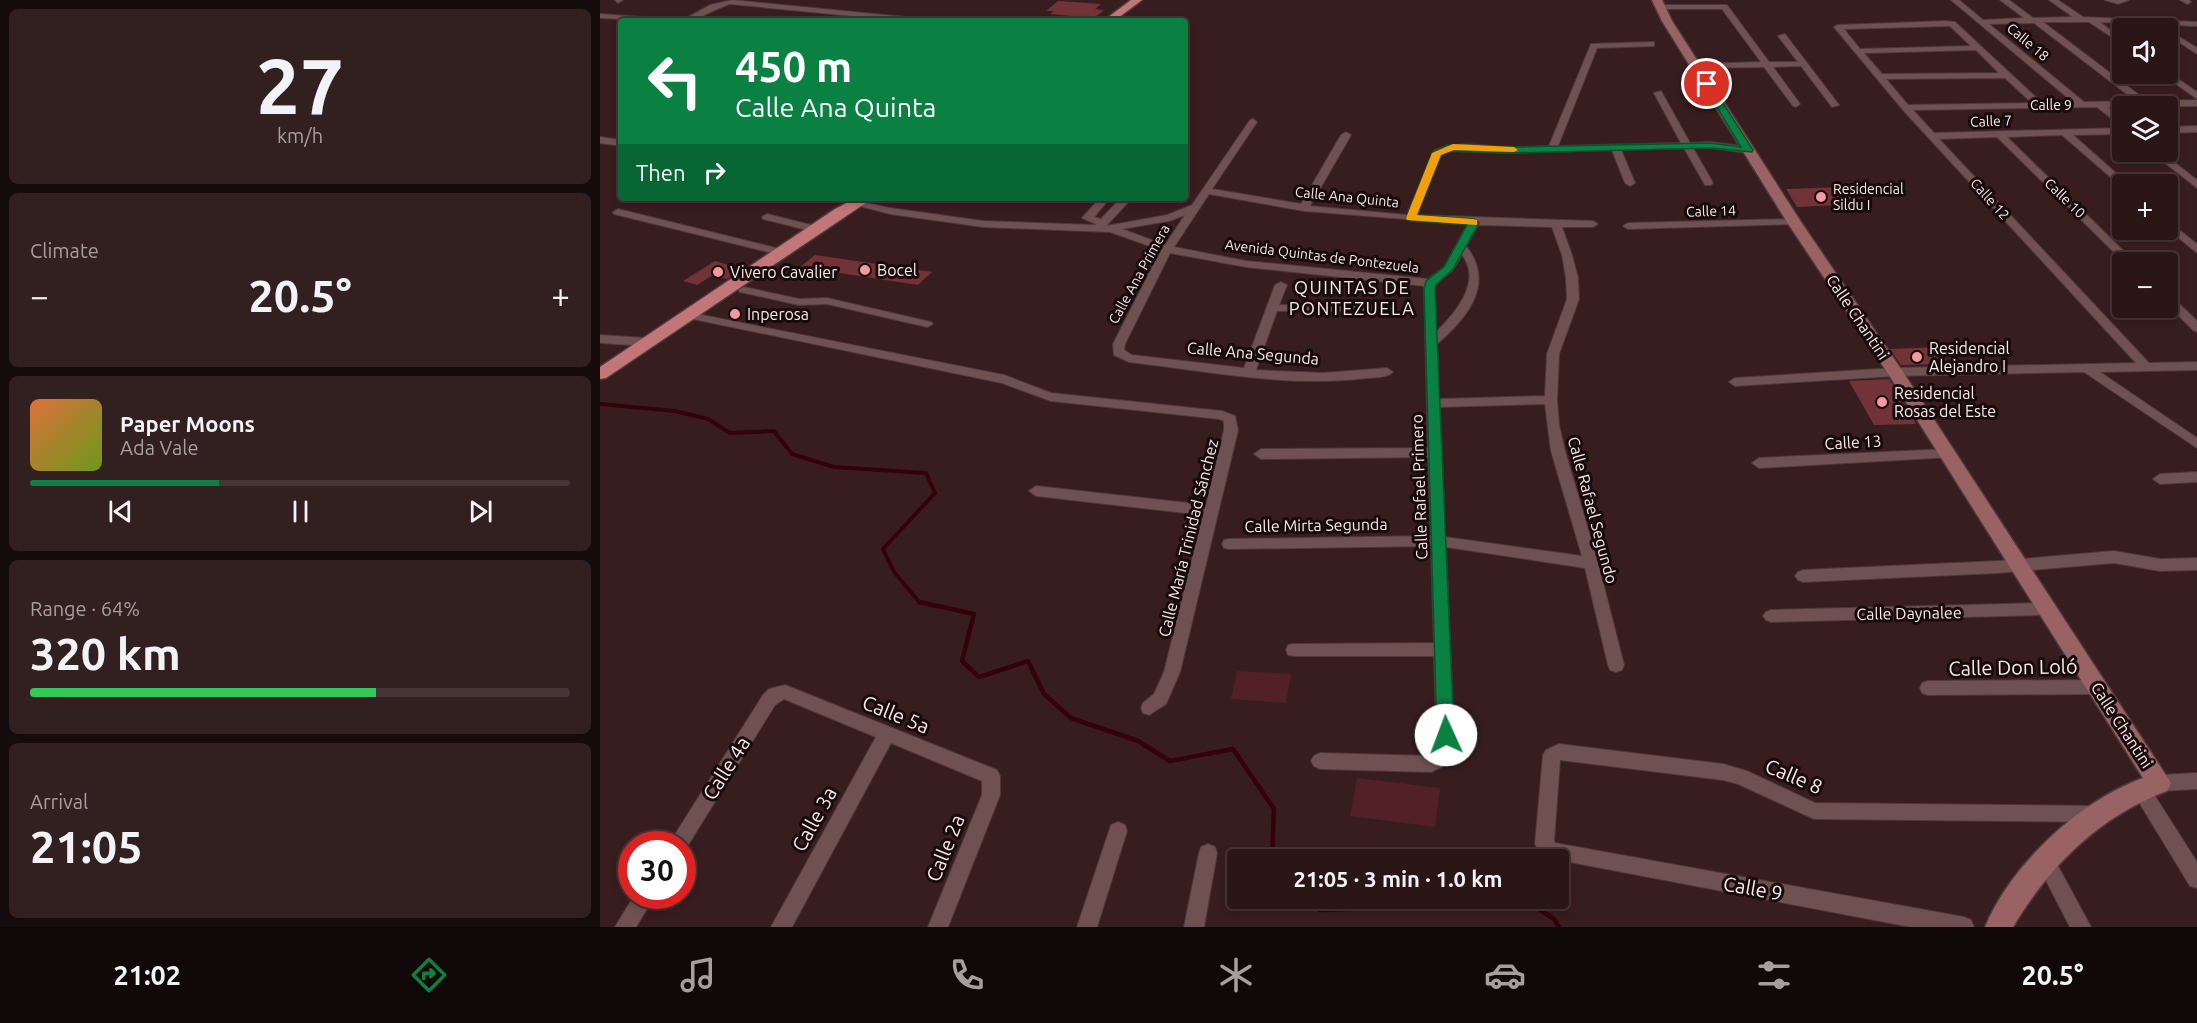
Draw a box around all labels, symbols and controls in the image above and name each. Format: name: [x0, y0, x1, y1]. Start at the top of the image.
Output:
map controls: [2112, 18, 2178, 318]
button: sound: [2112, 18, 2178, 84]
street label: Calle 18: [2004, 20, 2052, 64]
text: 27: [256, 41, 344, 129]
icon: left: [636, 42, 714, 120]
text: 450 m: [735, 43, 852, 90]
pin: [1681, 58, 1732, 109]
icon: arrive: [1690, 67, 1723, 100]
text: Calle Ana Quinta: [735, 92, 937, 122]
button: layers: [2112, 96, 2178, 162]
street label: Calle 9: [2030, 97, 2072, 113]
street label: Calle 7: [1970, 112, 2012, 130]
text: km/h: [277, 124, 323, 147]
icon: right: [698, 156, 731, 189]
text: Then: [636, 160, 686, 185]
button: +: [2112, 174, 2178, 240]
street label: Calle 12: [1967, 175, 2013, 223]
street label: Calle 10: [2042, 175, 2089, 221]
place label: Residencial Sildu I: [1833, 181, 1904, 213]
street label: Calle Ana Quinta: [1294, 184, 1400, 210]
marker: Residencial Sildu I: [1814, 190, 1828, 204]
street label: Calle 14: [1686, 202, 1736, 220]
street label: Calle Ana Primera: [1105, 222, 1173, 326]
street label: Avenida Quintas de Pontezuela: [1224, 236, 1420, 276]
text: Climate: [30, 239, 99, 262]
button: −: [2112, 252, 2178, 318]
place label: Bocel: [877, 261, 917, 279]
place label: Vivero Cavalier: [730, 263, 837, 281]
marker: Bocel: [858, 263, 872, 277]
marker: Vivero Cavalier: [711, 265, 725, 279]
text: 20.5°: [248, 270, 352, 321]
street label: Calle Chantini: [1823, 271, 1893, 363]
text: −: [30, 277, 49, 314]
text: +: [551, 277, 570, 314]
district label: QUINTAS DE PONTEZUELA: [1289, 277, 1415, 318]
place label: Inperosa: [747, 305, 809, 323]
marker: Inperosa: [728, 307, 742, 321]
street label: Calle Ana Segunda: [1186, 338, 1320, 368]
place label: Residencial Alejandro I: [1929, 339, 2010, 375]
marker: Residencial Alejandro I: [1910, 350, 1924, 364]
place label: Residencial Rosas del Este: [1894, 384, 1996, 420]
marker: Residencial Rosas del Este: [1875, 395, 1889, 409]
text: Paper Moons: [120, 411, 255, 436]
street label: Calle Rafael Primero: [1407, 414, 1431, 560]
street label: Calle 13: [1824, 432, 1882, 452]
street label: Calle Rafael Segundo: [1565, 435, 1621, 585]
text: Ada Vale: [120, 436, 198, 459]
street label: Calle María Trinidad Sánchez: [1155, 437, 1221, 639]
icon: previous: [104, 495, 137, 528]
icon: pause: [284, 495, 317, 528]
icon: next: [464, 495, 497, 528]
street label: Calle Mirta Segunda: [1244, 515, 1388, 535]
text: Range · 64%: [30, 597, 140, 620]
street label: Calle Daynalee: [1856, 603, 1962, 623]
text: 320 km: [30, 628, 181, 679]
street label: Calle Don Loló: [1948, 654, 2078, 680]
street label: Calle Chantini: [2088, 679, 2156, 771]
street label: Calle 5a: [859, 690, 933, 738]
position arrow: [1414, 703, 1478, 767]
street label: Calle 4a: [698, 732, 754, 804]
street label: Calle 8: [1762, 754, 1826, 798]
street label: Calle 3a: [787, 783, 841, 855]
text: Arrival: [30, 790, 88, 813]
street label: Calle 2a: [921, 811, 969, 885]
text: 21:05: [30, 821, 143, 872]
speed limit sign: 30: [618, 831, 696, 909]
text: 21:05 · 3 min · 1.0 km: [1293, 866, 1503, 891]
street label: Calle 9: [1721, 871, 1785, 905]
icon: directions: [408, 954, 450, 996]
icon: music: [677, 954, 719, 996]
icon: phone: [946, 954, 988, 996]
icon: climate: [1215, 954, 1257, 996]
icon: car: [1484, 954, 1526, 996]
icon: filters: [1753, 954, 1795, 996]
text: 21:02: [113, 960, 181, 990]
text: 20.5°: [2022, 960, 2083, 990]

